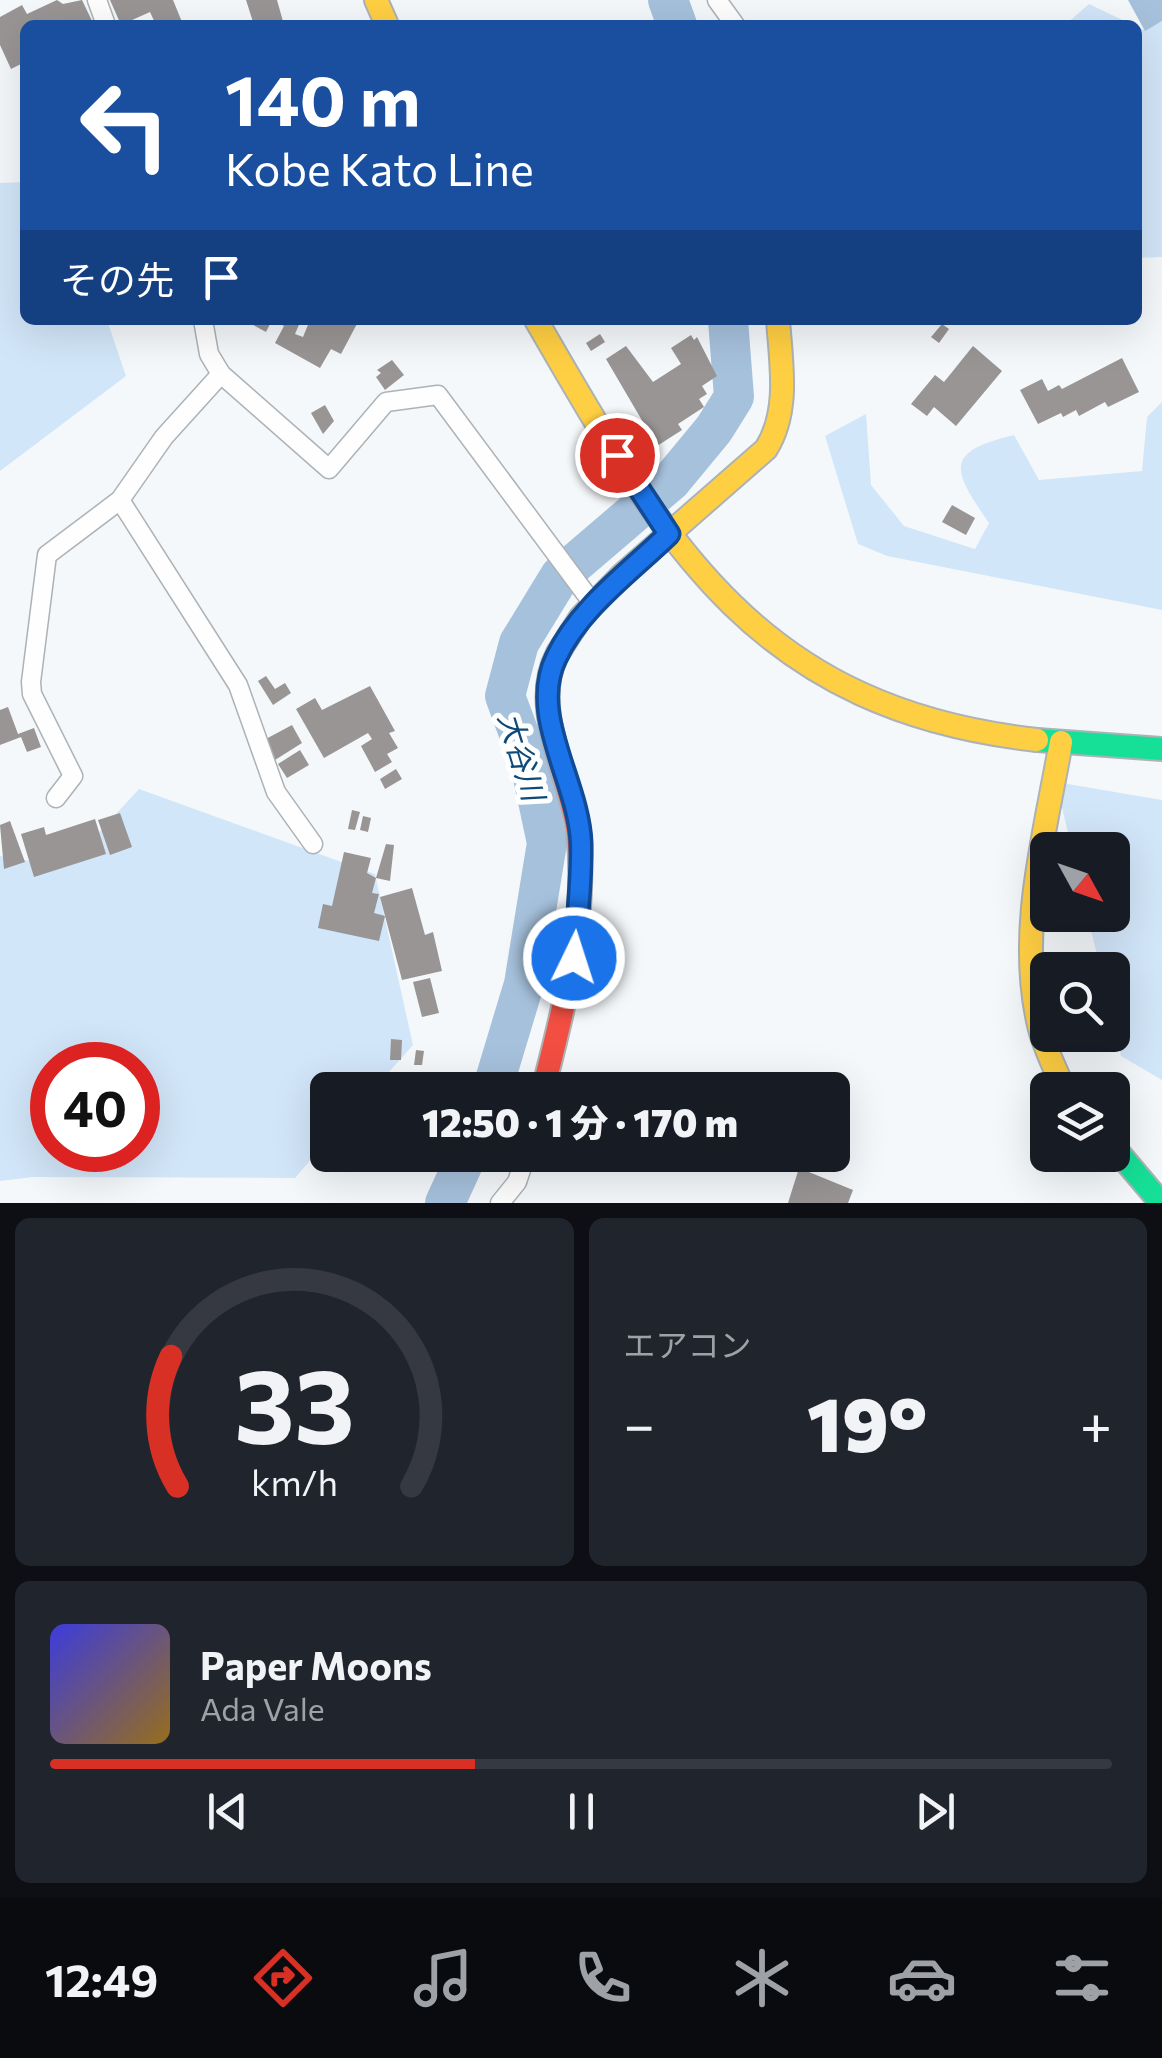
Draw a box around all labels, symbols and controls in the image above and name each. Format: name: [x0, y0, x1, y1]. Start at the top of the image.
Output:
text: 140 m: [225, 55, 421, 140]
icon: left: [60, 60, 190, 190]
text: Kobe Kato Line: [225, 140, 534, 195]
icon: arrive: [194, 250, 249, 305]
text: その先: [60, 255, 174, 302]
pin: [575, 413, 660, 498]
icon: arrive: [590, 428, 645, 483]
water label: 大谷川: [492, 708, 555, 807]
north arrow: [1030, 832, 1130, 932]
map controls: [1030, 832, 1130, 1172]
position arrow: [522, 906, 626, 1010]
button: search: [1030, 952, 1130, 1052]
speed limit sign: 40: [30, 1042, 160, 1172]
button: layers: [1030, 1072, 1130, 1172]
text: 12:50 · 1 分 · 170 m: [422, 1098, 738, 1145]
text: エアコン: [624, 1324, 752, 1364]
text: 33: [234, 1338, 355, 1465]
text: 19°: [807, 1376, 927, 1467]
text: −: [624, 1389, 655, 1456]
text: +: [1080, 1389, 1112, 1456]
text: km/h: [251, 1460, 338, 1503]
text: Paper Moons: [200, 1641, 432, 1688]
text: Ada Vale: [200, 1688, 325, 1728]
icon: previous: [200, 1784, 255, 1839]
icon: pause: [554, 1784, 609, 1839]
icon: next: [908, 1784, 963, 1839]
icon: directions: [248, 1943, 318, 2013]
icon: music: [408, 1943, 478, 2013]
icon: phone: [568, 1943, 638, 2013]
icon: climate: [727, 1943, 797, 2013]
icon: car: [887, 1943, 957, 2013]
icon: filters: [1047, 1943, 1117, 2013]
text: 12:49: [45, 1951, 158, 2006]

